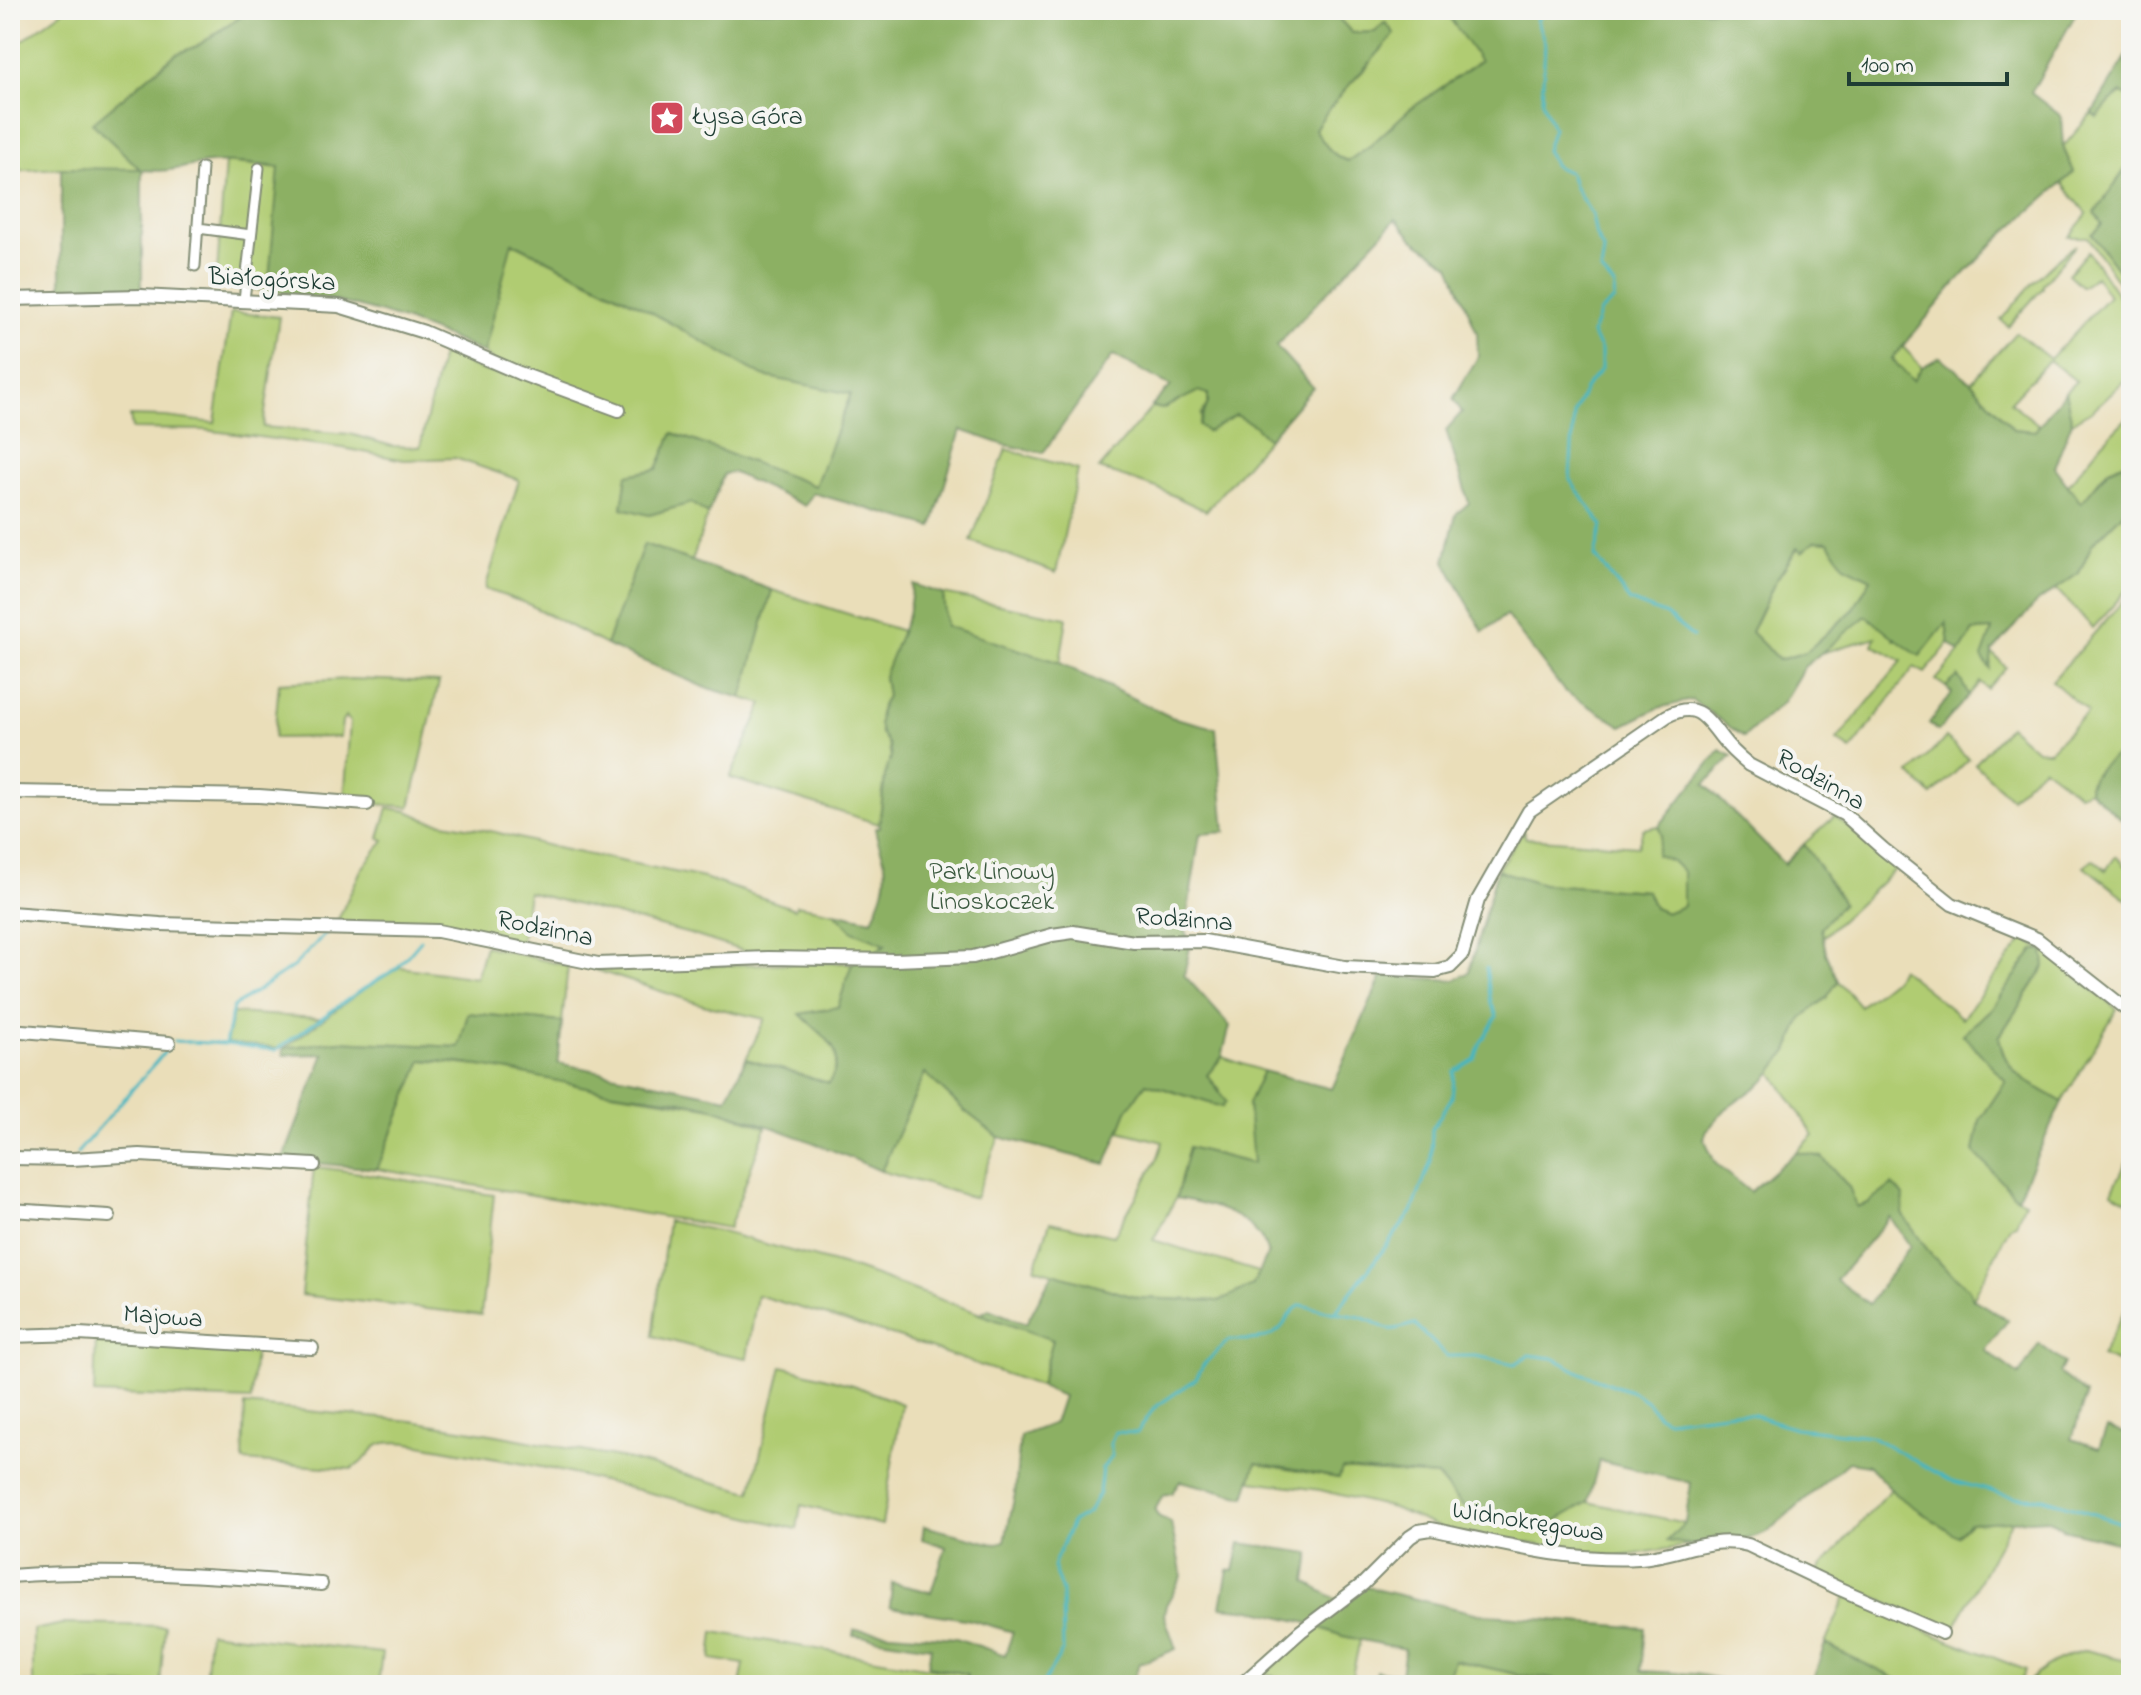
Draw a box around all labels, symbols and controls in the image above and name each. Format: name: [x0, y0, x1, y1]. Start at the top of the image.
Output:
scale bar: [1849, 36, 2007, 86]
text: 100 m: [1861, 49, 1914, 84]
place icon: Łysa Góra: [648, 99, 686, 137]
place label: Łysa Góra: [692, 99, 803, 137]
street label: Białogórska: [206, 259, 337, 303]
street label: Rodzinna: [1768, 740, 1872, 822]
park label: Park Linowy Linoskoczek: [929, 854, 1055, 922]
street label: Rodzinna: [1134, 899, 1234, 943]
street label: Rodzinna: [493, 901, 597, 959]
street label: Majowa: [122, 1296, 204, 1340]
street label: Widnokręgowa: [1449, 1492, 1607, 1554]

